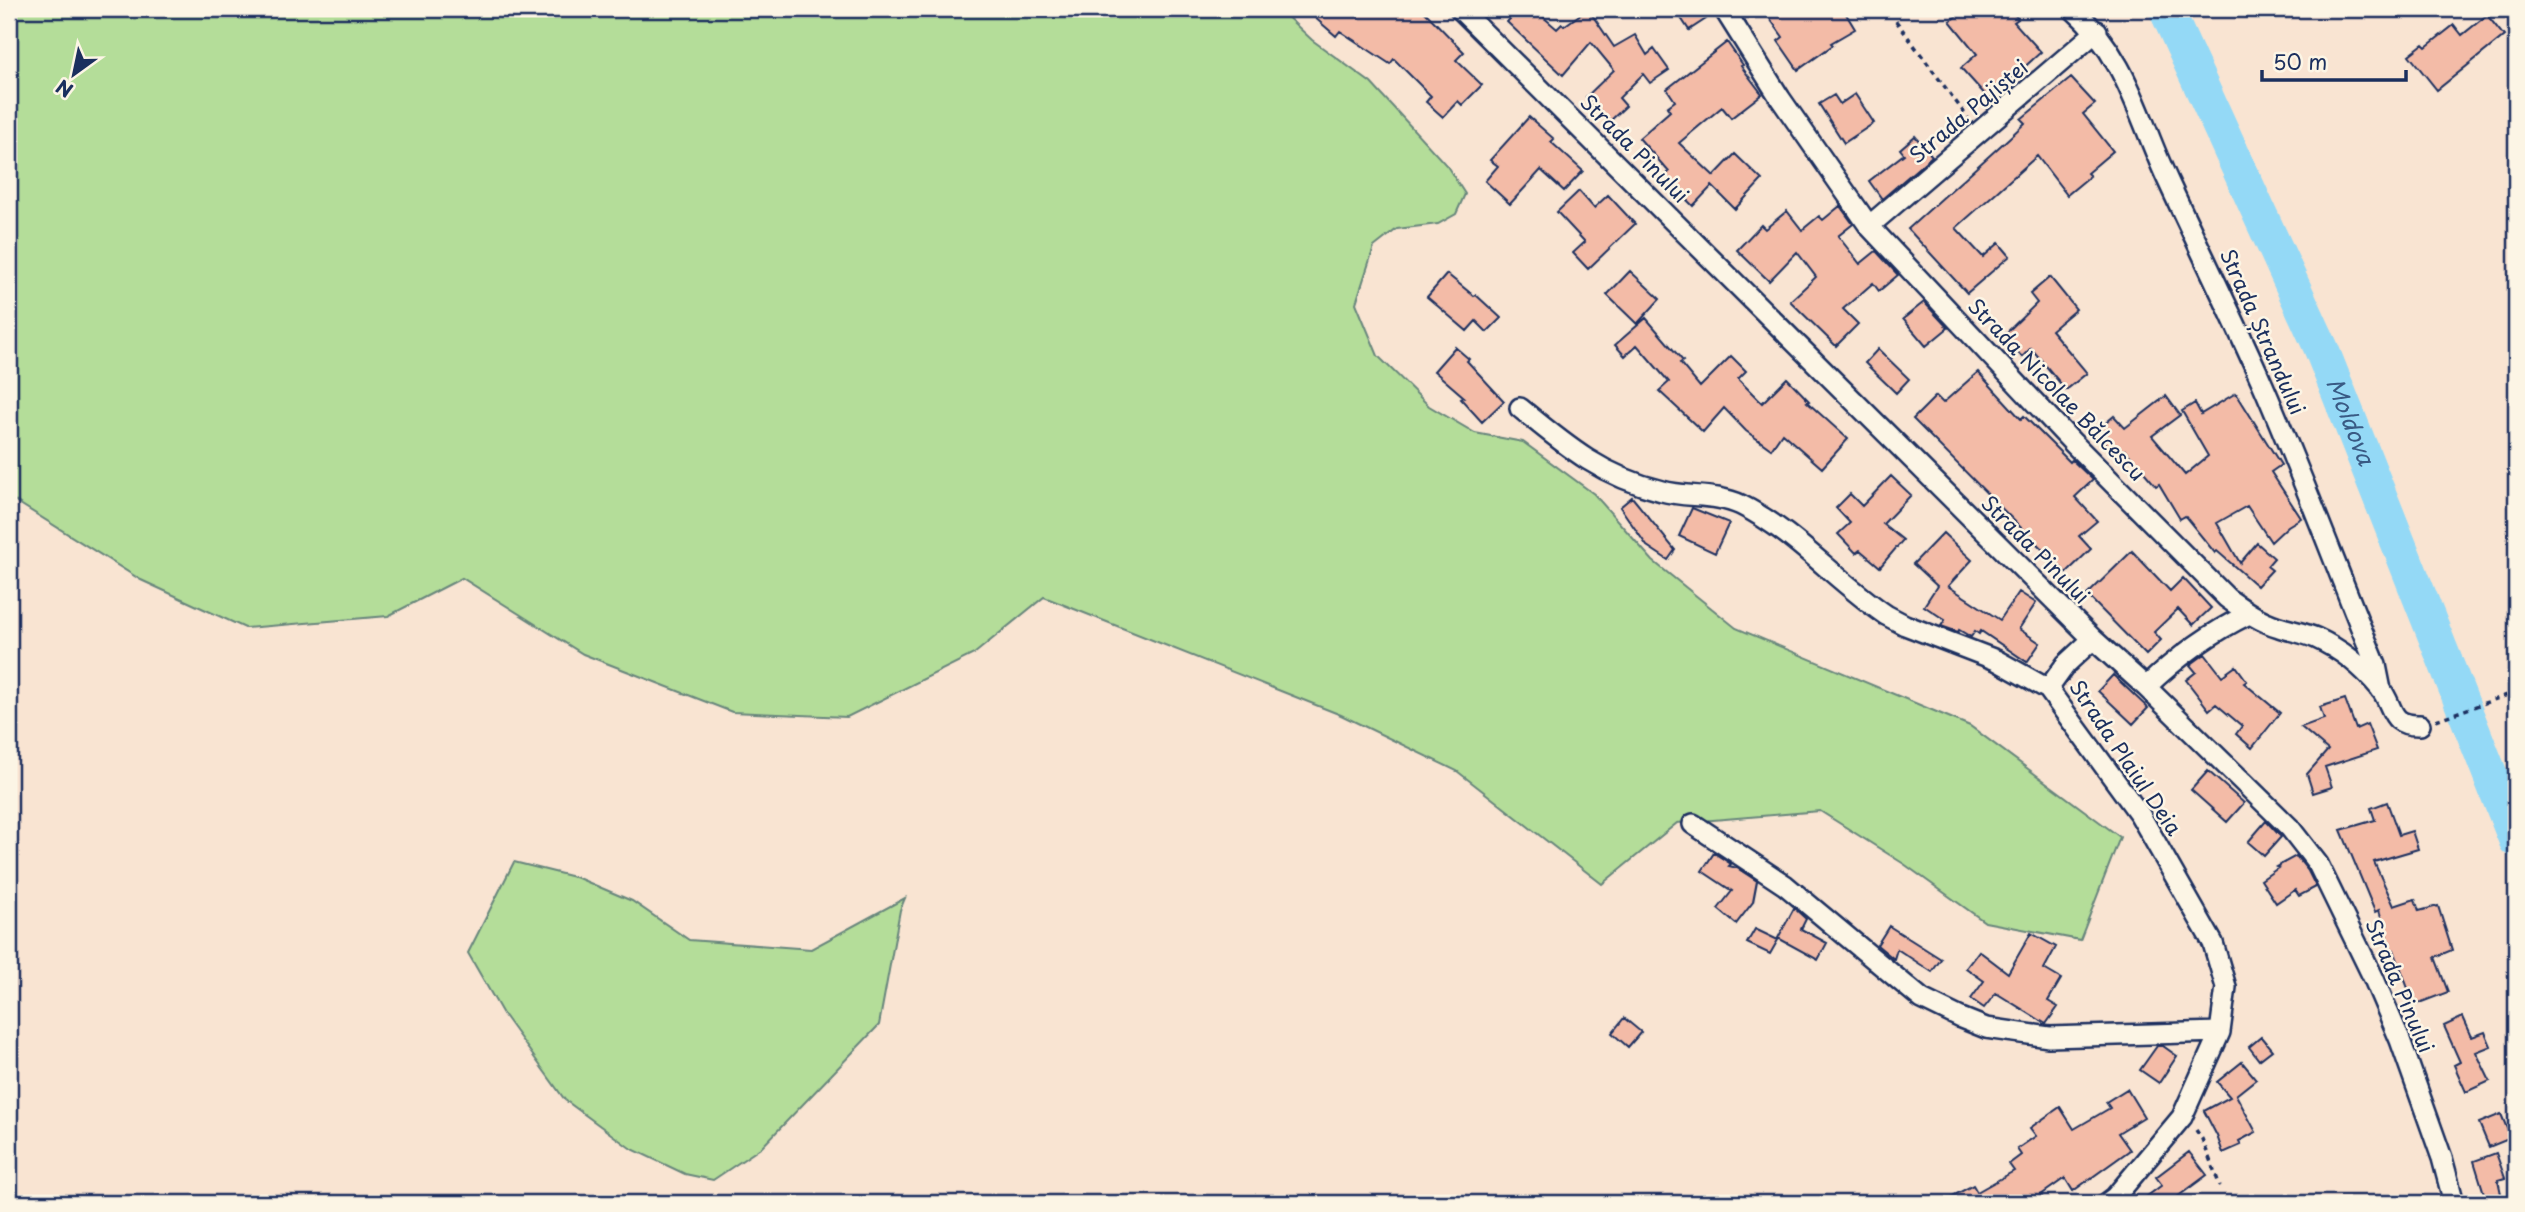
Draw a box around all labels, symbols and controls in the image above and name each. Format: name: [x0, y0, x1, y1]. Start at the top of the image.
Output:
north arrow: [38, 38, 108, 108]
scale bar: [2262, 38, 2406, 82]
text: 50 m: [2273, 45, 2327, 77]
street label: Strada Pajiștei: [1901, 51, 2034, 170]
text: N: [50, 73, 78, 105]
street label: Strada Pinului: [1574, 86, 1697, 209]
street label: Strada Ștrandului: [2213, 243, 2315, 419]
street label: Strada Nicolae Bălcescu: [1961, 290, 2154, 487]
water label: Moldova: [2318, 372, 2385, 471]
street label: Strada Pinului: [1975, 487, 2098, 610]
street label: Strada Plaiul Deia: [2062, 672, 2191, 841]
street label: Strada Pinului: [2358, 913, 2443, 1057]

